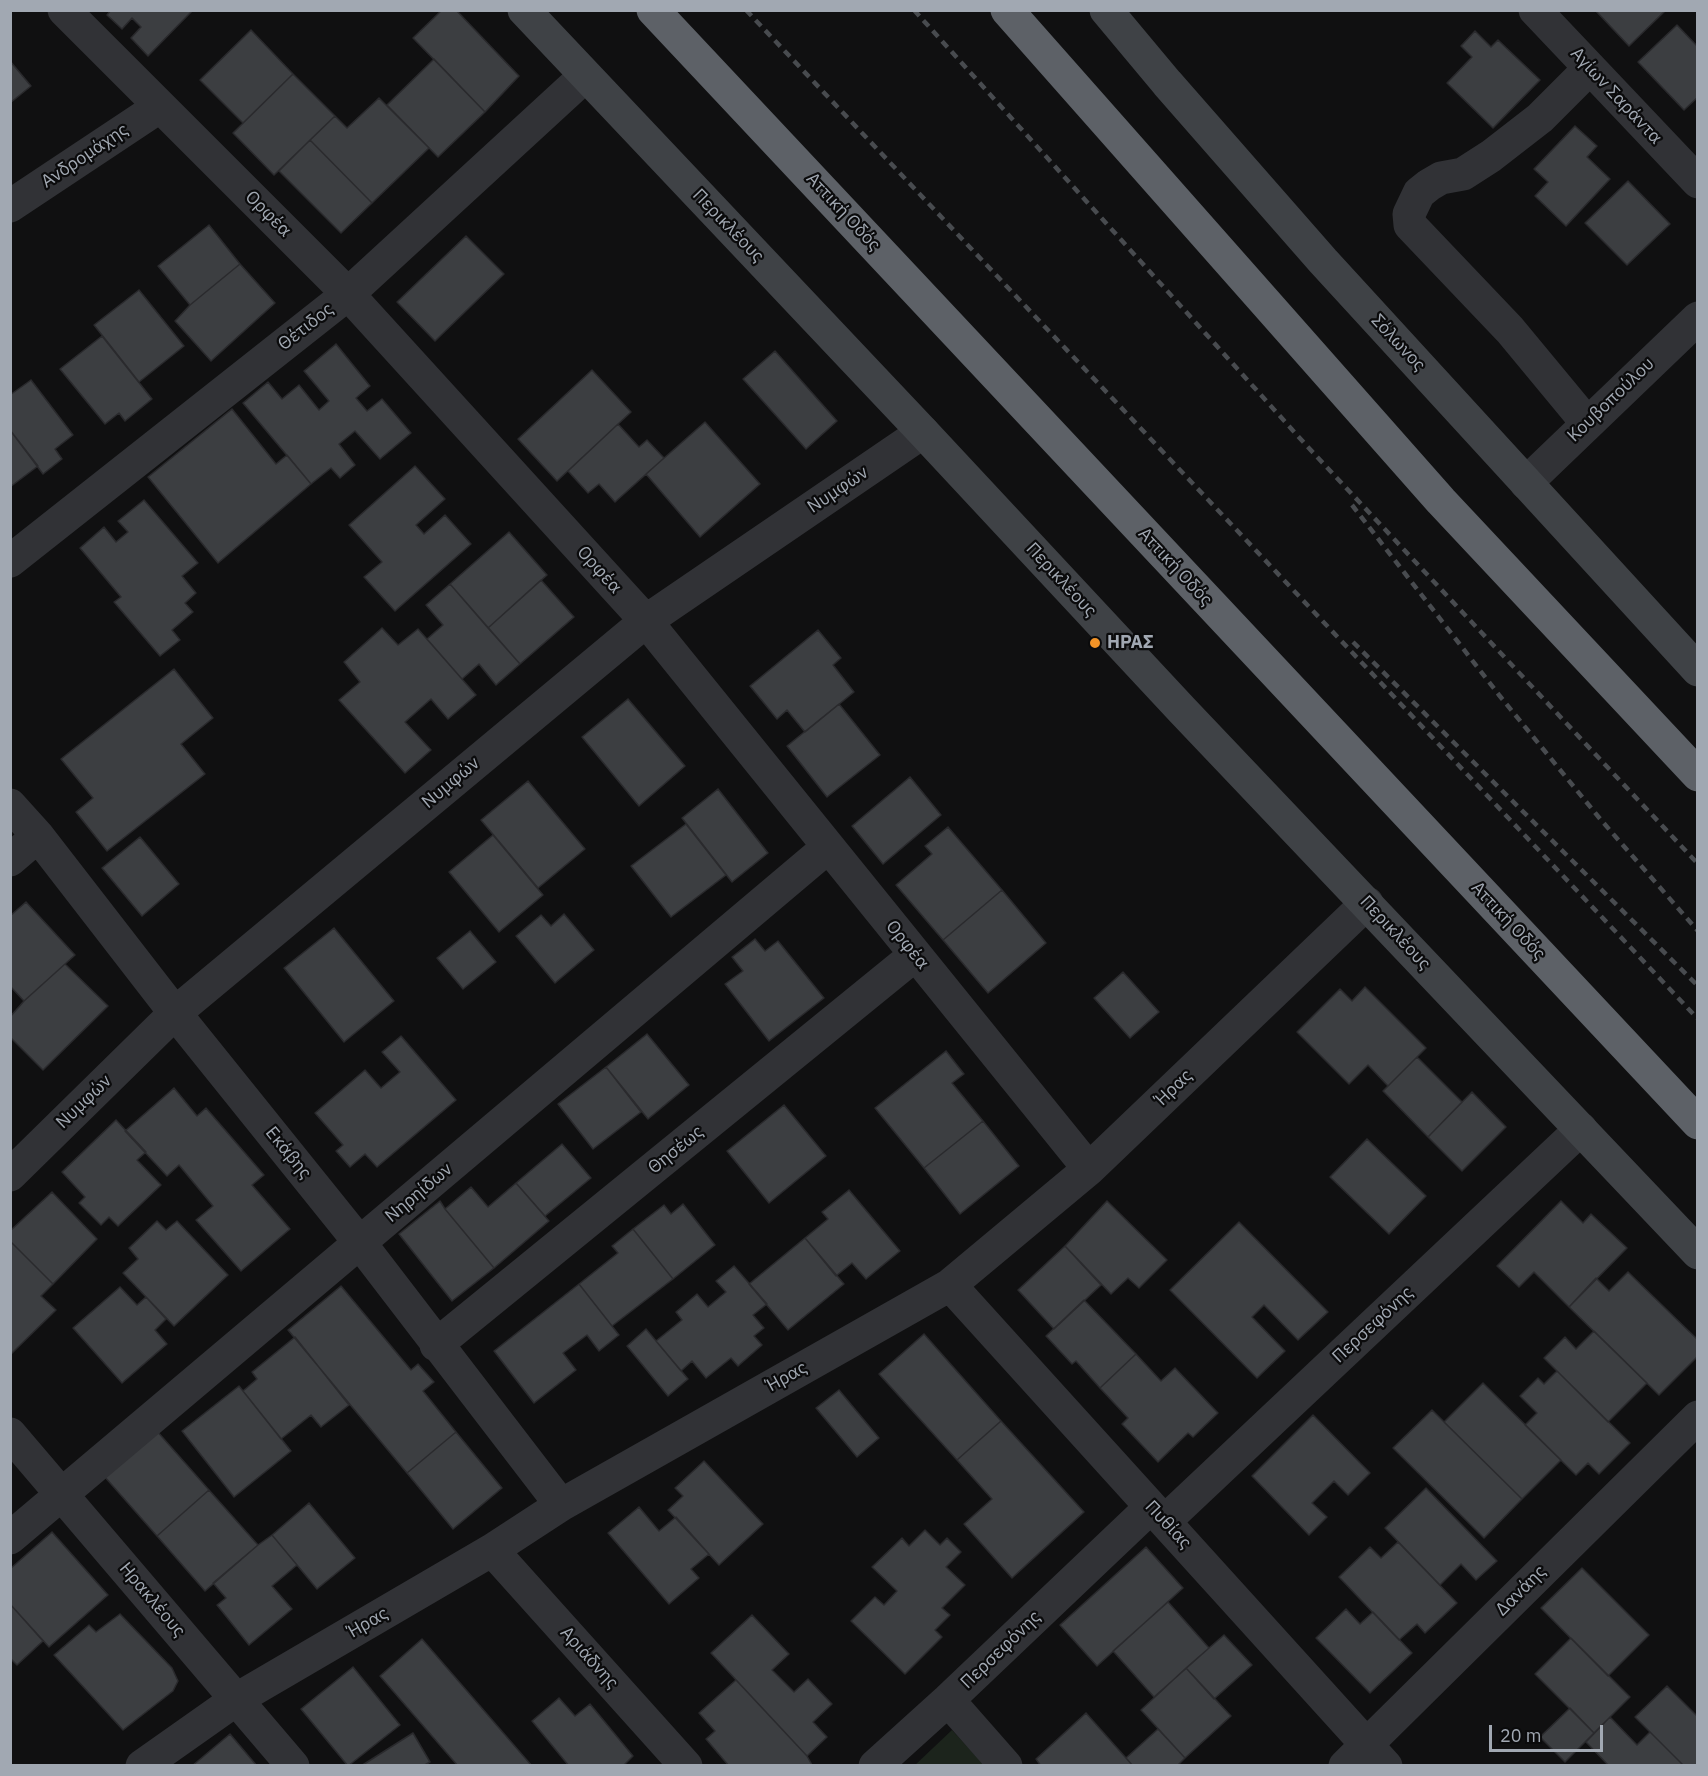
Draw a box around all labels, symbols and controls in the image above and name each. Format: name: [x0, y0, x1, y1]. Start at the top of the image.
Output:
street label: Αγίων Σαράντα: [1566, 43, 1666, 149]
street label: Ανδρομάχης: [37, 119, 133, 193]
street label: Αττική Οδός: [801, 168, 885, 256]
street label: Περικλέους: [688, 185, 768, 267]
street label: Ορφέα: [240, 186, 296, 242]
street label: Θέτιδος: [274, 299, 338, 355]
street label: Σόλωνος: [1366, 310, 1430, 376]
street label: Κουβοπούλου: [1563, 353, 1659, 447]
street label: Νυμφών: [803, 462, 873, 518]
street label: Αττική Οδός: [1133, 523, 1217, 611]
street label: Περικλέους: [1021, 538, 1101, 622]
street label: Ορφέα: [572, 542, 626, 598]
place label: ΗΡΑΣ: [1107, 632, 1154, 654]
marker: ΗΡΑΣ: [1088, 636, 1102, 650]
street label: Νυμφών: [418, 753, 484, 813]
street label: Αττική Οδός: [1466, 877, 1550, 965]
street label: Περικλέους: [1355, 891, 1435, 975]
street label: Ορφέα: [881, 916, 933, 974]
street label: Ήρας: [1151, 1065, 1197, 1111]
street label: Νυμφών: [52, 1070, 116, 1134]
street label: Θησέως: [644, 1121, 708, 1179]
street label: Εκάβης: [260, 1123, 316, 1183]
street label: Νηρηίδων: [381, 1159, 457, 1227]
street label: Περσεφόνης: [1328, 1282, 1418, 1368]
street label: Ήρας: [763, 1357, 811, 1397]
street label: Πυθίας: [1140, 1496, 1196, 1554]
street label: Ηρακλέους: [114, 1558, 190, 1642]
street label: Δανάης: [1491, 1561, 1551, 1621]
street label: Ήρας: [344, 1603, 392, 1643]
street label: Περσεφόνης: [957, 1607, 1045, 1693]
street label: Αριάδνης: [555, 1622, 623, 1694]
scale bar: [1492, 1713, 1606, 1751]
text: 20 m: [1500, 1724, 1542, 1747]

